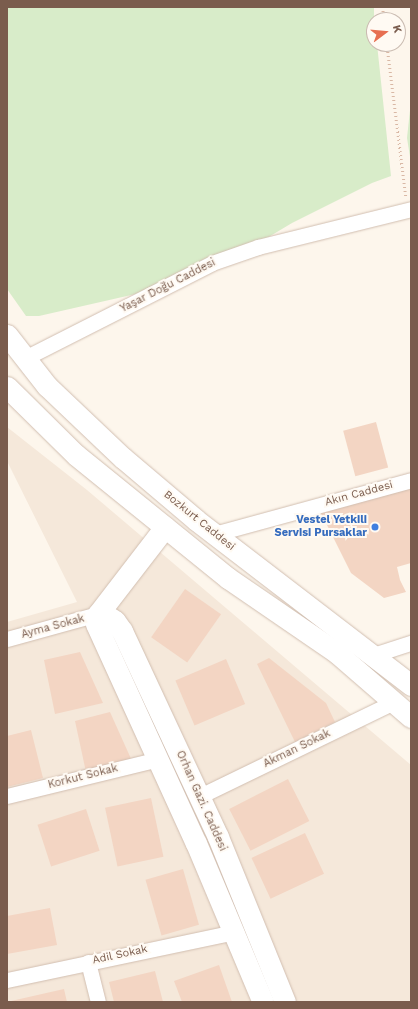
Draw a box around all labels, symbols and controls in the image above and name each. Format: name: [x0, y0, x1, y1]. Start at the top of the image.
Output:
north arrow: [366, 12, 406, 52]
text: K: [390, 23, 404, 34]
street label: Yaşar Doğu Caddesi: [118, 256, 218, 316]
street label: Akın Caddesi: [324, 479, 394, 509]
street label: Bozkurt Caddesi: [161, 488, 237, 554]
place label: Vestel Yetkili Servisi Pursaklar: [275, 514, 367, 540]
marker: Vestel Yetkili Servisi Pursaklar: [370, 522, 380, 532]
street label: Ayma Sokak: [20, 612, 86, 642]
street label: Akman Sokak: [261, 727, 333, 771]
street label: Orhan Gazi. Caddesi: [173, 749, 229, 853]
street label: Korkut Sokak: [47, 762, 119, 792]
street label: Adil Sokak: [91, 943, 149, 967]

